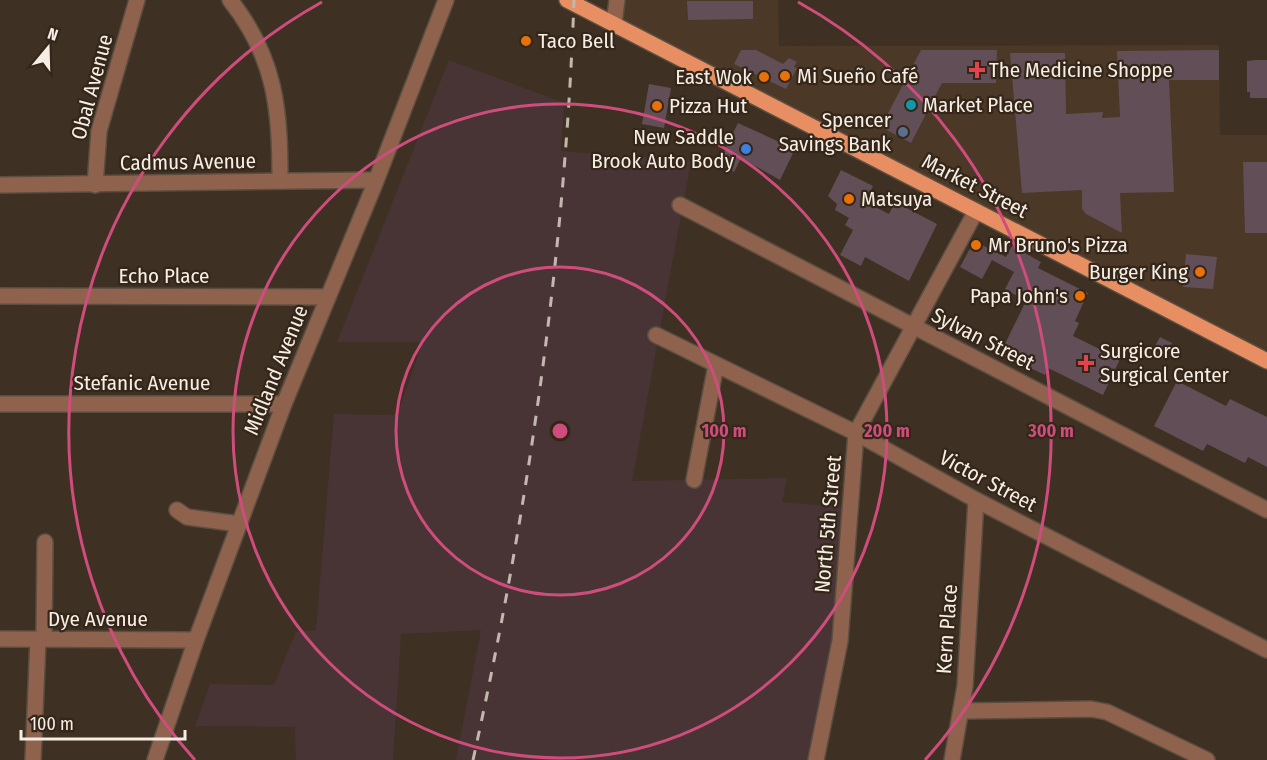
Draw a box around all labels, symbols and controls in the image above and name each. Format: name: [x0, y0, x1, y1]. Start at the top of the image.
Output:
north arrow: [18, 18, 78, 78]
text: N: [45, 24, 60, 45]
place label: Taco Bell: [538, 28, 615, 54]
street label: Obal Avenue: [65, 32, 119, 142]
marker: Taco Bell: [519, 34, 533, 48]
place label: The Medicine Shoppe: [989, 57, 1173, 83]
place label: Mi Sueño Café: [797, 63, 918, 89]
marker: The Medicine Shoppe: [970, 63, 984, 77]
place label: East Wok: [675, 64, 752, 90]
marker: Mi Sueño Café: [778, 69, 792, 83]
marker: East Wok: [757, 70, 771, 84]
place label: Market Place: [923, 92, 1033, 118]
place label: Pizza Hut: [669, 93, 748, 119]
marker: Market Place: [904, 98, 918, 112]
marker: Pizza Hut: [650, 99, 664, 113]
place label: Spencer Savings Bank: [779, 107, 892, 157]
place label: New Saddle Brook Auto Body: [591, 124, 735, 174]
marker: Spencer Savings Bank: [896, 125, 910, 139]
marker: New Saddle Brook Auto Body: [739, 142, 753, 156]
street label: Cadmus Avenue: [120, 148, 256, 176]
street label: Market Street: [917, 148, 1033, 224]
place label: Matsuya: [861, 186, 932, 212]
marker: Matsuya: [842, 192, 856, 206]
place label: Mr Bruno's Pizza: [988, 232, 1128, 258]
marker: Mr Bruno's Pizza: [969, 238, 983, 252]
place label: Burger King: [1089, 259, 1188, 285]
street label: Echo Place: [119, 263, 209, 289]
marker: Burger King: [1193, 265, 1207, 279]
place label: Papa John's: [970, 283, 1068, 309]
marker: Papa John's: [1073, 289, 1087, 303]
street label: Midland Avenue: [238, 301, 314, 439]
street label: Sylvan Street: [927, 302, 1039, 376]
place label: Surgicore Surgical Center: [1100, 338, 1230, 388]
marker: Surgicore Surgical Center: [1077, 354, 1095, 372]
street label: Stefanic Avenue: [73, 370, 211, 396]
text: 100 m: [702, 420, 746, 442]
text: 200 m: [863, 420, 910, 442]
text: 300 m: [1027, 420, 1074, 442]
centre of rings: [550, 421, 570, 441]
street label: Victor Street: [935, 445, 1041, 518]
street label: North 5th Street: [809, 454, 847, 594]
street label: Kern Place: [931, 583, 963, 675]
street label: Dye Avenue: [48, 606, 148, 632]
scale bar: [21, 703, 184, 741]
text: 100 m: [30, 713, 74, 735]

